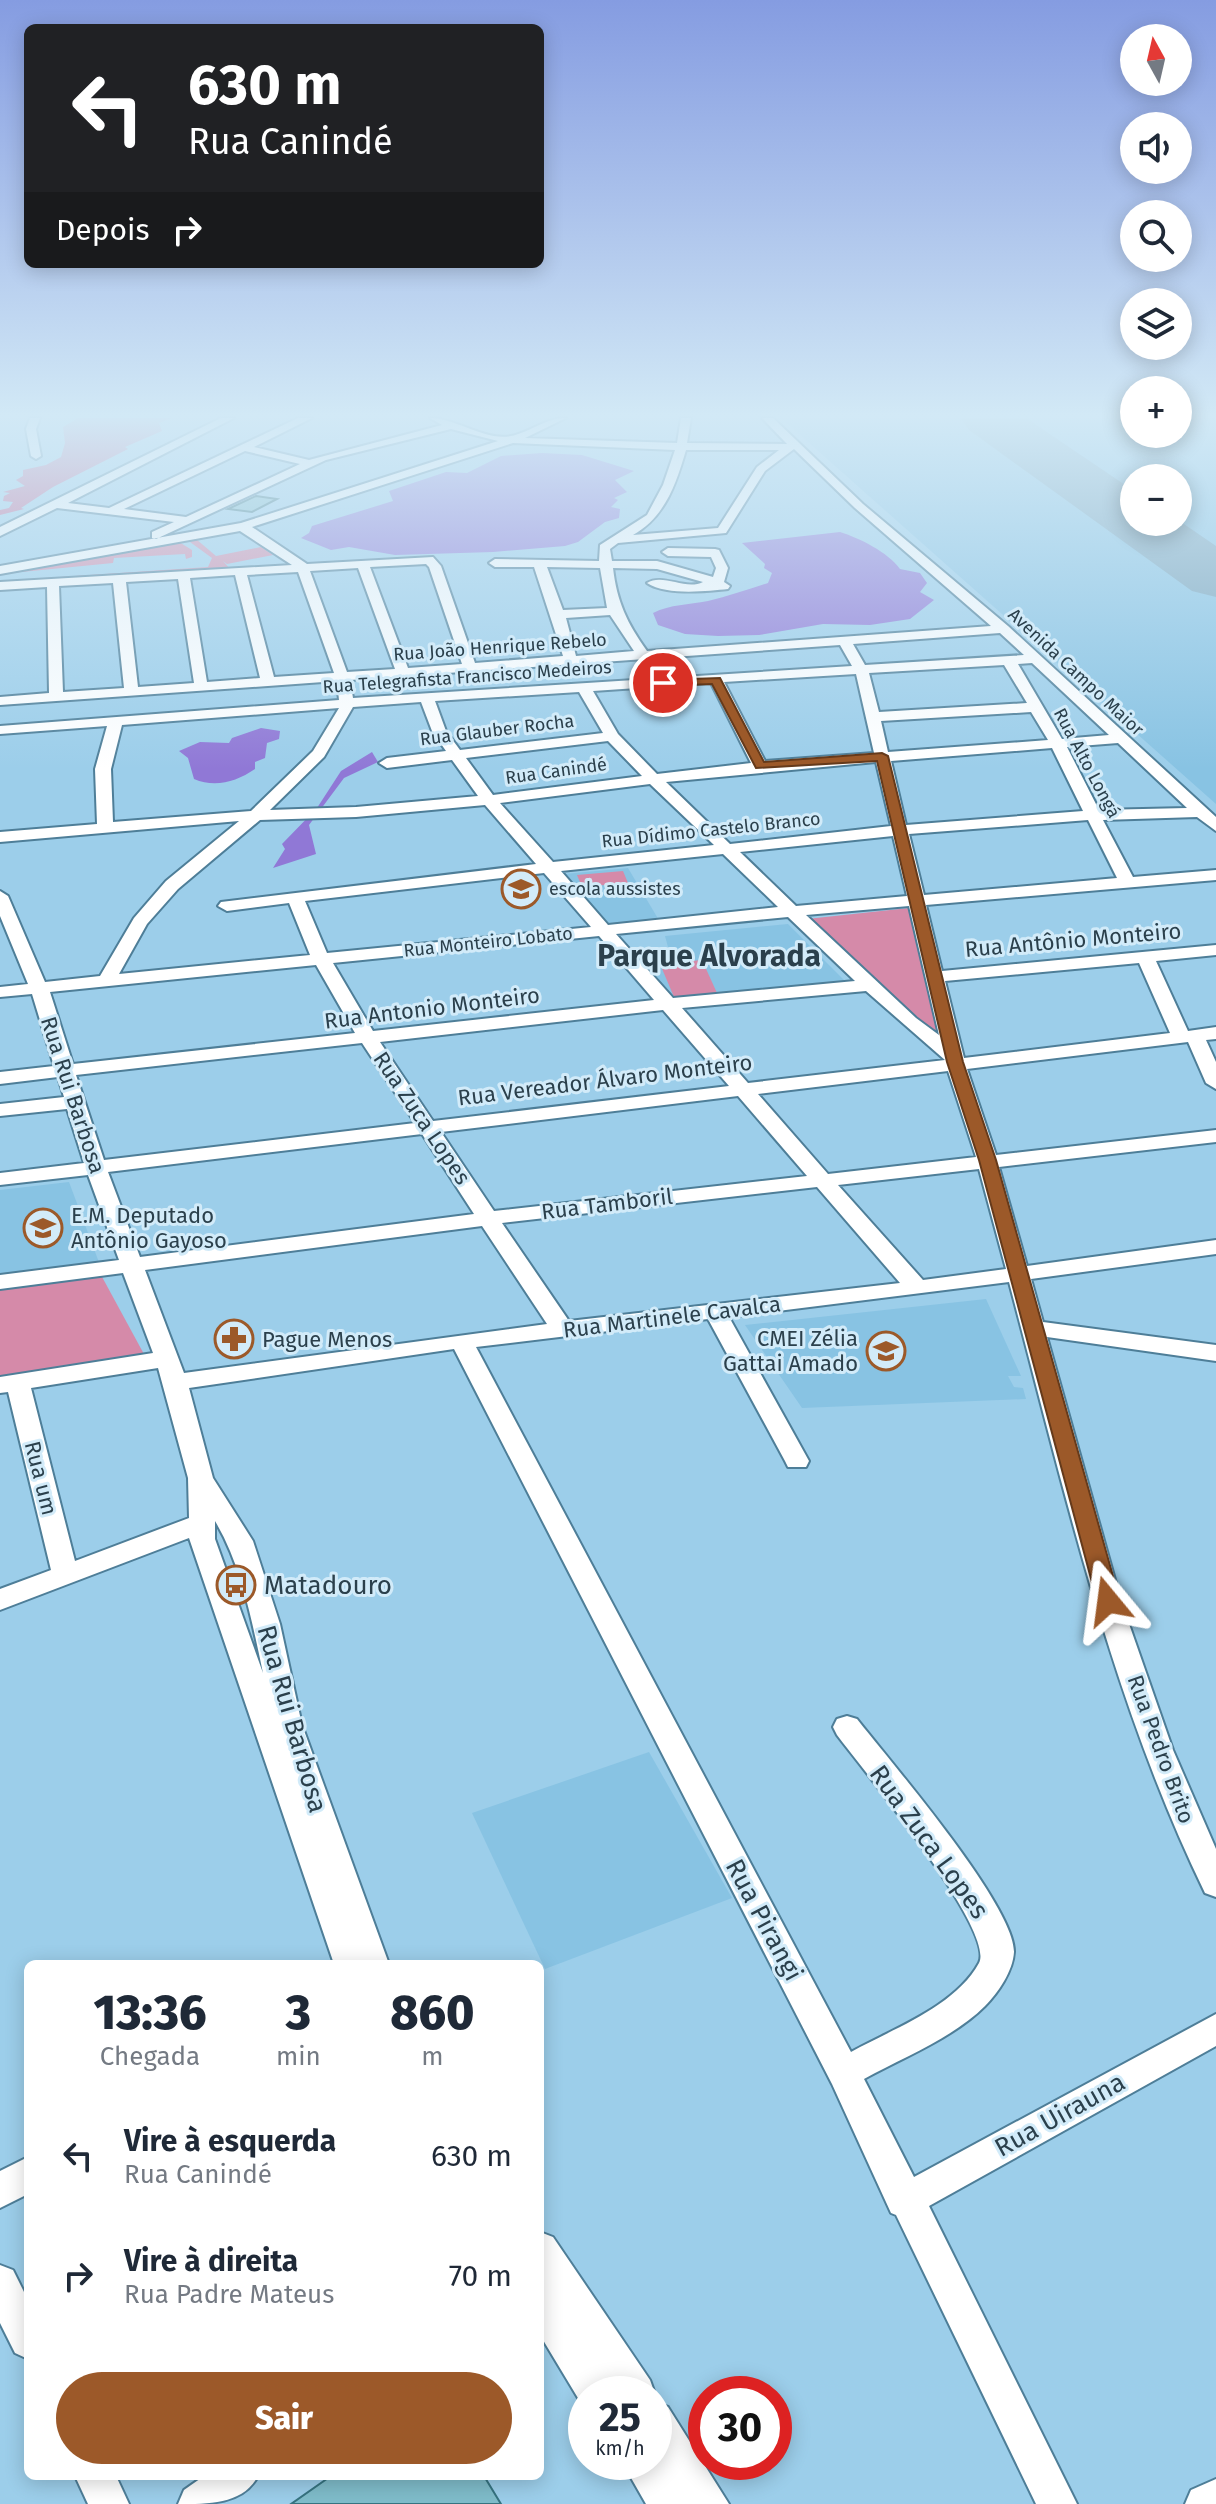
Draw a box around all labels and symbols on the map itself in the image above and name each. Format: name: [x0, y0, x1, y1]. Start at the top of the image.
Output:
north arrow: [1120, 24, 1192, 96]
street label: Avenida Campo Maior: [1004, 604, 1148, 741]
street label: Rua João Henrique Rebelo: [393, 629, 607, 665]
pin: [629, 649, 697, 717]
street label: Rua Telegrafista Francisco Medeiros: [322, 656, 612, 698]
street label: Rua Alto Longá: [1049, 704, 1125, 822]
street label: Rua Glauber Rocha: [419, 710, 575, 750]
street label: Rua Canindé: [504, 753, 608, 789]
street label: Rua Dídimo Castelo Branco: [600, 808, 822, 852]
school or university icon: escola aussistes: [500, 868, 542, 910]
place label: escola aussistes: [549, 878, 681, 900]
street label: Rua Antônio Monteiro: [964, 917, 1182, 963]
street label: Rua Monteiro Lobato: [402, 922, 574, 962]
district label: Parque Alvorada: [597, 938, 821, 974]
street label: Rua Antonio Monteiro: [323, 981, 541, 1035]
street label: Rua Rui Barbosa: [35, 1013, 111, 1177]
street label: Rua Zuca Lopes: [368, 1046, 476, 1190]
street label: Rua Vereador Álvaro Monteiro: [456, 1049, 754, 1111]
street label: Rua Tamboril: [540, 1183, 674, 1225]
place label: E.M. Deputado Antônio Gayoso: [71, 1202, 227, 1254]
school or university icon: E.M. Deputado Antônio Gayoso: [22, 1207, 64, 1249]
street label: Rua Martinele Cavalca: [562, 1290, 782, 1344]
pharmacy icon: Pague Menos: [213, 1318, 255, 1360]
place label: CMEI Zélia Gattai Amado: [723, 1325, 858, 1377]
place label: Pague Menos: [262, 1326, 392, 1353]
school or university icon: CMEI Zélia Gattai Amado: [865, 1330, 907, 1372]
street label: Rua um: [19, 1438, 63, 1518]
position arrow: [1066, 1559, 1150, 1643]
bus stop icon: Matadouro: [215, 1564, 257, 1606]
place label: Matadouro: [264, 1570, 392, 1601]
street label: Rua Rui Barbosa: [250, 1622, 334, 1816]
street label: Rua Pedro Brito: [1122, 1671, 1200, 1827]
street label: Rua Zuca Lopes: [863, 1759, 995, 1925]
street label: Rua Pirangi: [719, 1854, 809, 1986]
street label: Rua Uirauna: [989, 2066, 1131, 2164]
speed limit sign: 30: [688, 2376, 792, 2480]

